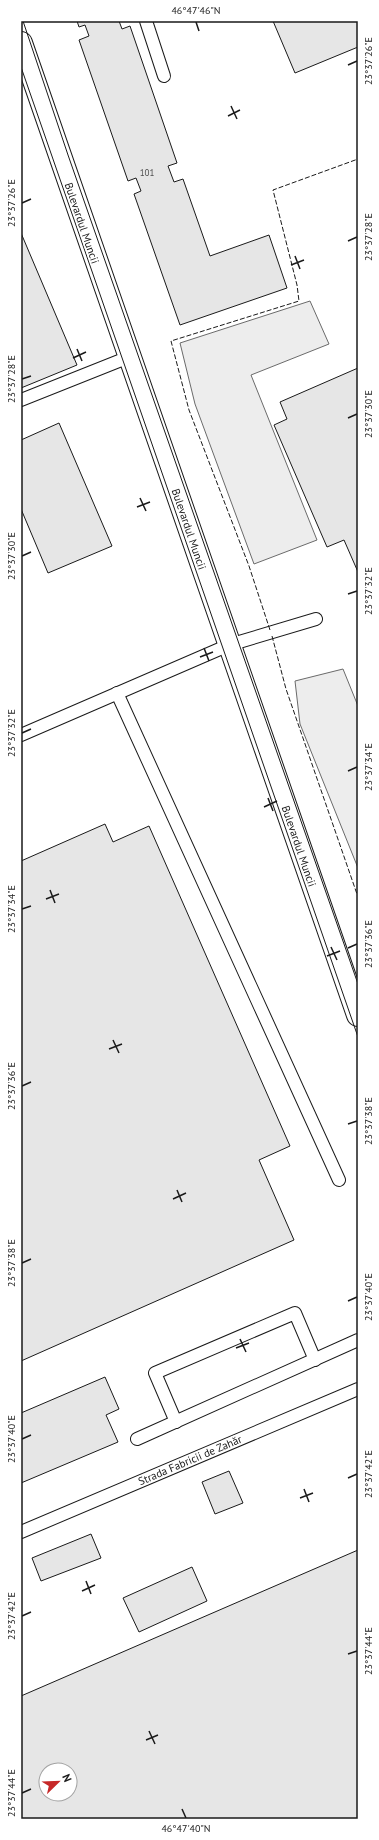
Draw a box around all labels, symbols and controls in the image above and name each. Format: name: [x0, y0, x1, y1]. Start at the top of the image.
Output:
text: 46°47'46"N: [171, 4, 221, 17]
text: 23°37'26"E: [362, 37, 375, 85]
house number: 101: [140, 167, 154, 178]
text: 23°37'26"E: [5, 179, 18, 227]
street label: Bulevardul Muncii: [62, 181, 102, 265]
text: 23°37'28"E: [362, 213, 375, 261]
text: 23°37'28"E: [5, 355, 18, 403]
text: 23°37'30"E: [362, 390, 375, 438]
street label: Bulevardul Muncii: [169, 487, 209, 571]
text: 23°37'30"E: [5, 532, 18, 580]
text: 23°37'32"E: [362, 567, 375, 615]
text: 23°37'32"E: [5, 709, 18, 757]
text: 23°37'34"E: [362, 743, 375, 791]
street label: Bulevardul Muncii: [279, 804, 319, 888]
text: 23°37'34"E: [5, 885, 18, 933]
text: 23°37'36"E: [362, 920, 375, 968]
text: 23°37'36"E: [5, 1062, 18, 1110]
text: 23°37'38"E: [362, 1097, 375, 1145]
text: 23°37'38"E: [5, 1239, 18, 1287]
text: 23°37'40"E: [362, 1273, 375, 1321]
text: 23°37'40"E: [5, 1415, 18, 1463]
street label: Strada Fabricii de Zahăr: [136, 1432, 244, 1488]
text: 23°37'42"E: [362, 1450, 375, 1498]
text: 23°37'42"E: [5, 1592, 18, 1640]
text: 23°37'44"E: [362, 1627, 375, 1675]
north arrow: [38, 1762, 78, 1802]
text: 23°37'44"E: [5, 1769, 18, 1817]
text: N: [59, 1772, 75, 1784]
text: 46°47'40"N: [161, 1822, 211, 1835]

